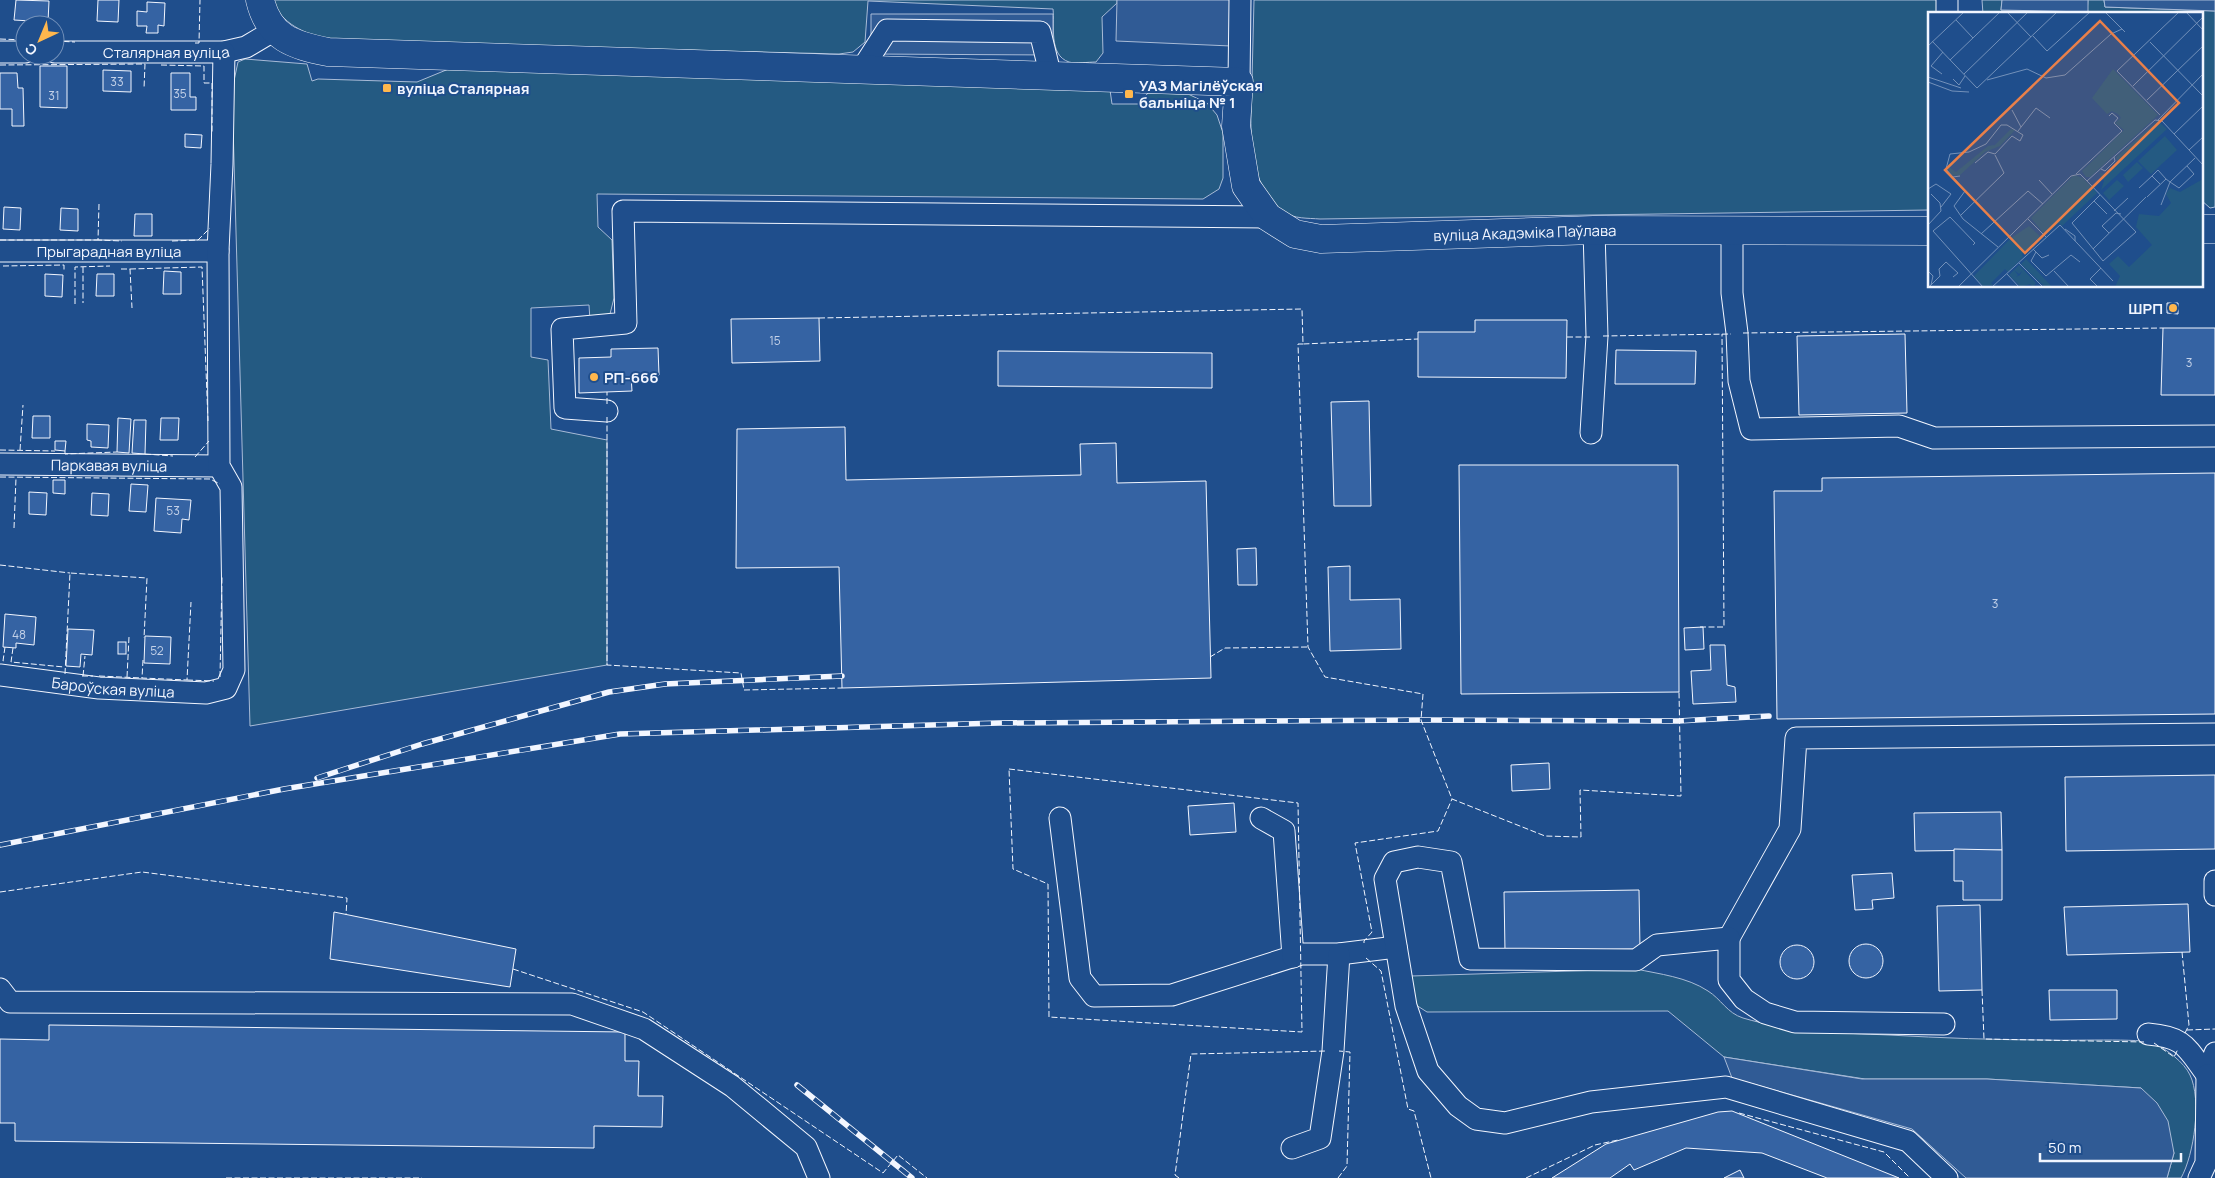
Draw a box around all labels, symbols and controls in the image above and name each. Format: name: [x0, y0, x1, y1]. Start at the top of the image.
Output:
inset map: [1928, 12, 2202, 288]
north arrow: [15, 15, 65, 65]
text: С: [20, 39, 41, 60]
street label: Сталярная вуліца: [103, 41, 231, 63]
house number: 33: [110, 73, 124, 90]
place label: УАЗ Магілёўская бальніца № 1: [1139, 75, 1263, 113]
place label: вуліца Сталярная: [397, 78, 530, 99]
marker: вуліца Сталярная: [381, 82, 393, 94]
house number: 35: [173, 85, 187, 102]
house number: 31: [48, 87, 60, 104]
marker: УАЗ Магілёўская бальніца № 1: [1123, 88, 1135, 100]
street label: вуліца Акадэміка Паўлава: [1433, 219, 1616, 246]
street label: Прыгарадная вуліца: [37, 241, 181, 262]
place label: ШРП: [2128, 298, 2163, 319]
marker: ШРП: [2167, 302, 2179, 314]
house number: 15: [769, 332, 781, 349]
house number: 3: [2186, 354, 2192, 371]
place label: РП-666: [604, 367, 659, 388]
marker: РП-666: [588, 371, 600, 383]
street label: Паркавая вуліца: [51, 454, 167, 476]
house number: 53: [166, 502, 180, 519]
house number: 3: [1992, 595, 1998, 612]
house number: 48: [12, 626, 26, 643]
house number: 52: [150, 642, 164, 659]
street label: Бароўская вуліца: [51, 671, 175, 702]
scale bar: [2040, 1130, 2181, 1162]
text: 50 m: [2048, 1137, 2082, 1158]

